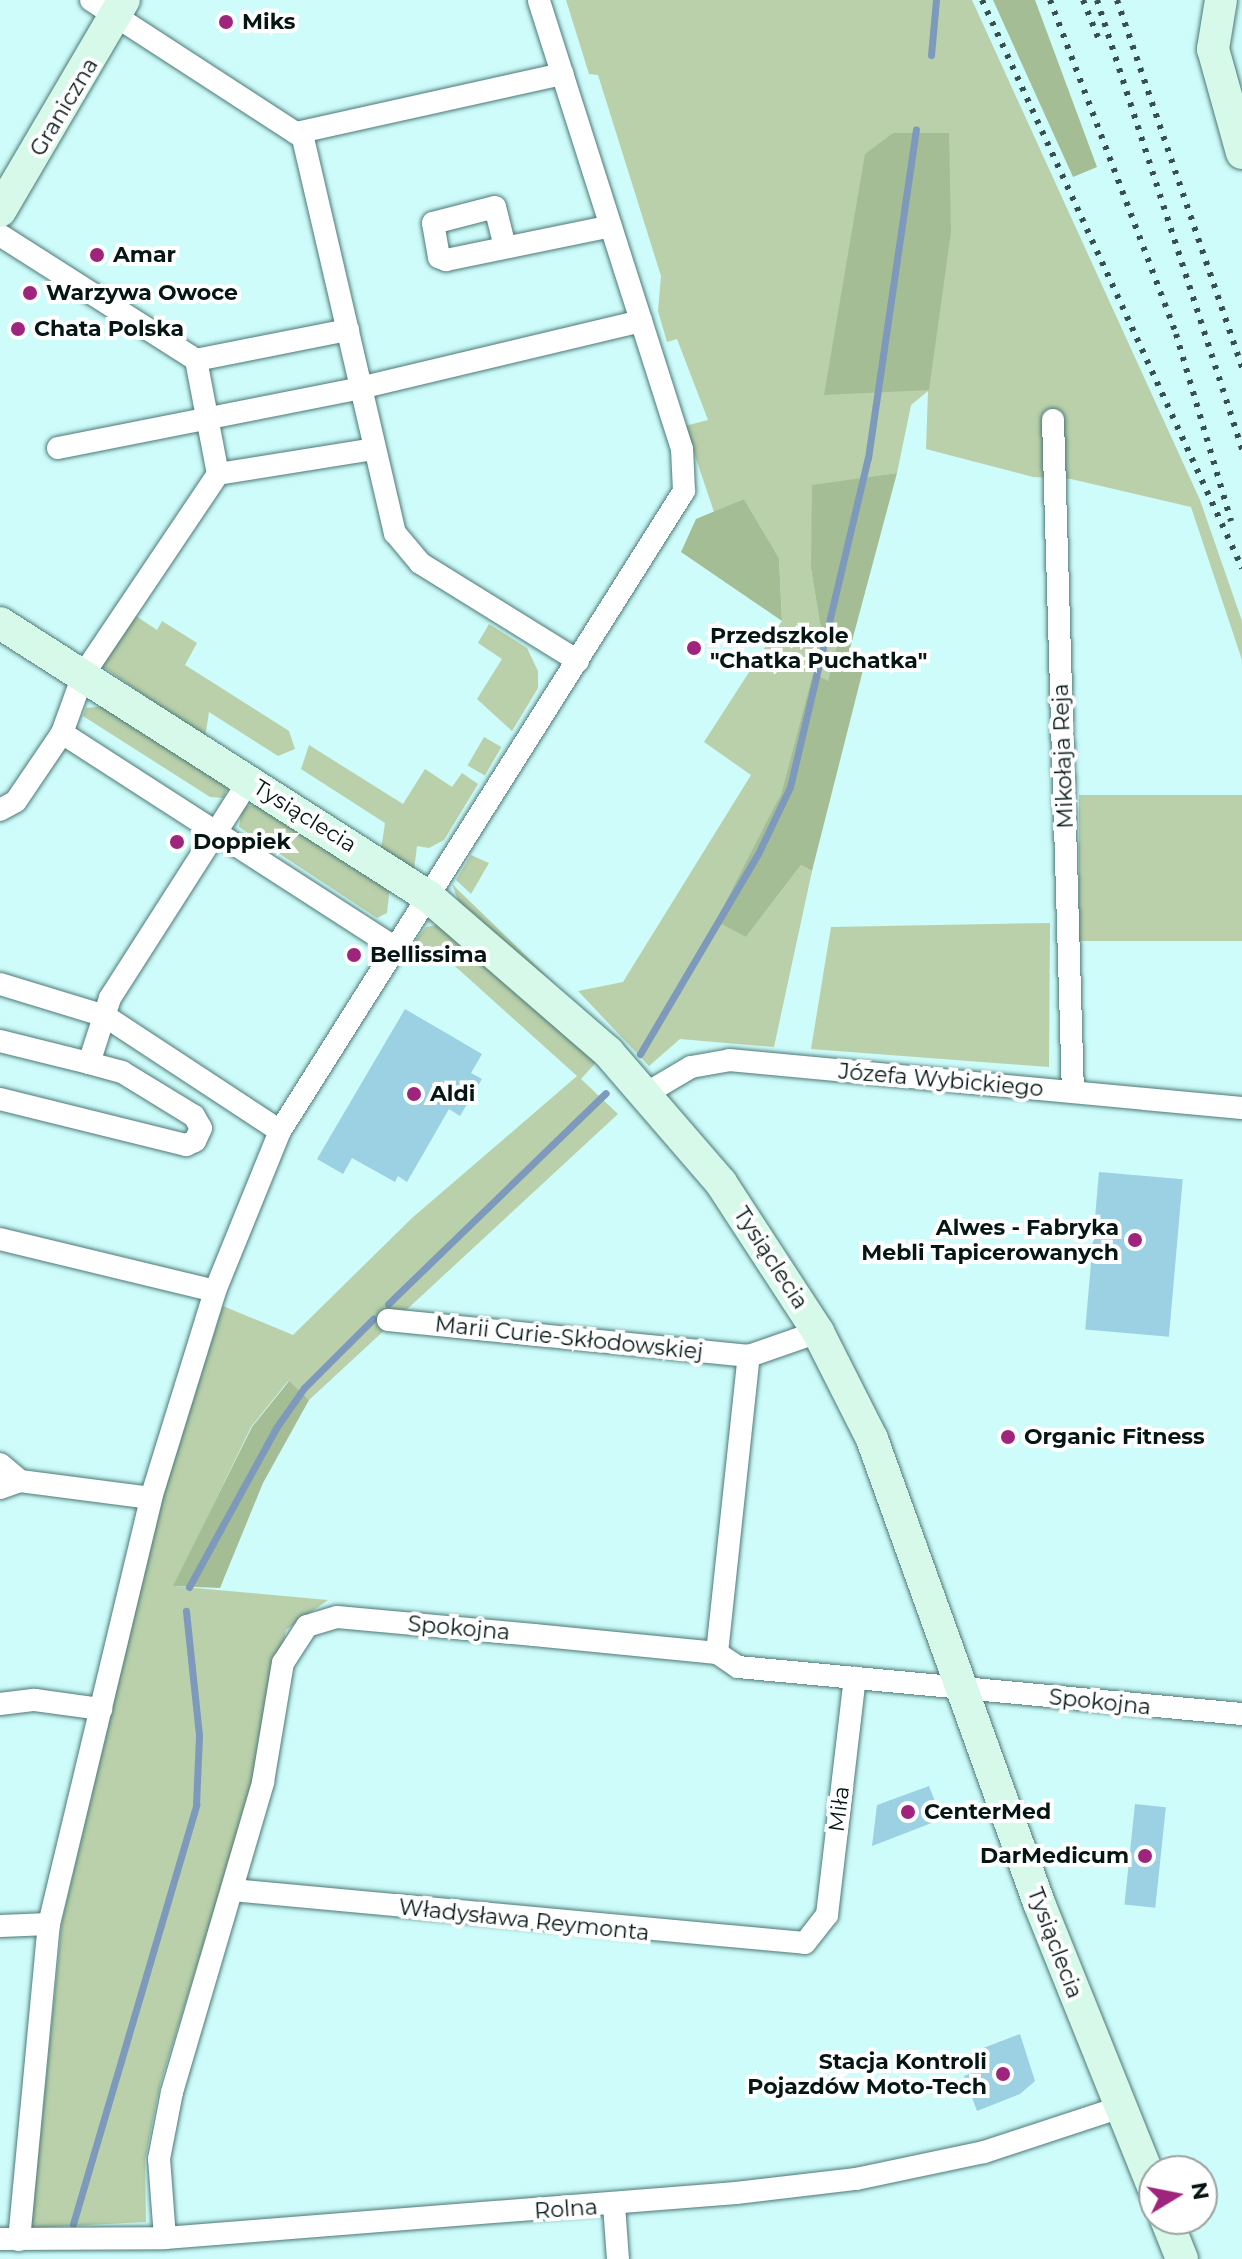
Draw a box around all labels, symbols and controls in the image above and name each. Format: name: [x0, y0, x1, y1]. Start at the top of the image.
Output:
place label: Miks: [242, 9, 295, 35]
marker: Miks: [217, 13, 235, 31]
street label: Graniczna: [24, 53, 104, 161]
place label: Amar: [113, 242, 176, 268]
marker: Amar: [88, 246, 106, 264]
place label: Warzywa Owoce: [46, 280, 238, 306]
marker: Warzywa Owoce: [21, 284, 39, 302]
place label: Chata Polska: [34, 316, 184, 342]
marker: Chata Polska: [9, 320, 27, 338]
place label: Przedszkole "Chatka Puchatka": [710, 622, 927, 674]
marker: Przedszkole "Chatka Puchatka": [685, 639, 703, 657]
street label: Mikołaja Reja: [1047, 683, 1079, 829]
street label: Tysiąclecia: [249, 774, 361, 858]
place label: Doppiek: [193, 829, 291, 855]
marker: Doppiek: [168, 833, 186, 851]
place label: Bellissima: [370, 942, 487, 968]
marker: Bellissima: [345, 946, 363, 964]
street label: Józefa Wybickiego: [837, 1058, 1045, 1102]
place label: Aldi: [430, 1081, 475, 1107]
marker: Aldi: [405, 1085, 423, 1103]
street label: Tysiąclecia: [728, 1202, 814, 1314]
place label: Alwes - Fabryka Mebli Tapicerowanych: [861, 1214, 1119, 1266]
marker: Alwes - Fabryka Mebli Tapicerowanych: [1126, 1231, 1144, 1249]
street label: Marii Curie-Skłodowskiej: [434, 1311, 704, 1365]
place label: Organic Fitness: [1024, 1424, 1205, 1450]
marker: Organic Fitness: [999, 1428, 1017, 1446]
street label: Spokojna: [407, 1610, 511, 1646]
street label: Spokojna: [1048, 1684, 1152, 1720]
street label: Miła: [823, 1785, 855, 1833]
place label: CenterMed: [924, 1799, 1051, 1825]
marker: CenterMed: [899, 1803, 917, 1821]
place label: DarMedicum: [980, 1843, 1129, 1869]
marker: DarMedicum: [1136, 1847, 1154, 1865]
street label: Tysiąclecia: [1022, 1884, 1088, 2002]
street label: Władysława Reymonta: [397, 1894, 651, 1946]
place label: Stacja Kontroli Pojazdów Moto-Tech: [747, 2048, 987, 2100]
marker: Stacja Kontroli Pojazdów Moto-Tech: [994, 2065, 1012, 2083]
north arrow: [1138, 2155, 1218, 2235]
text: N: [1185, 2180, 1215, 2202]
street label: Rolna: [533, 2194, 599, 2224]

